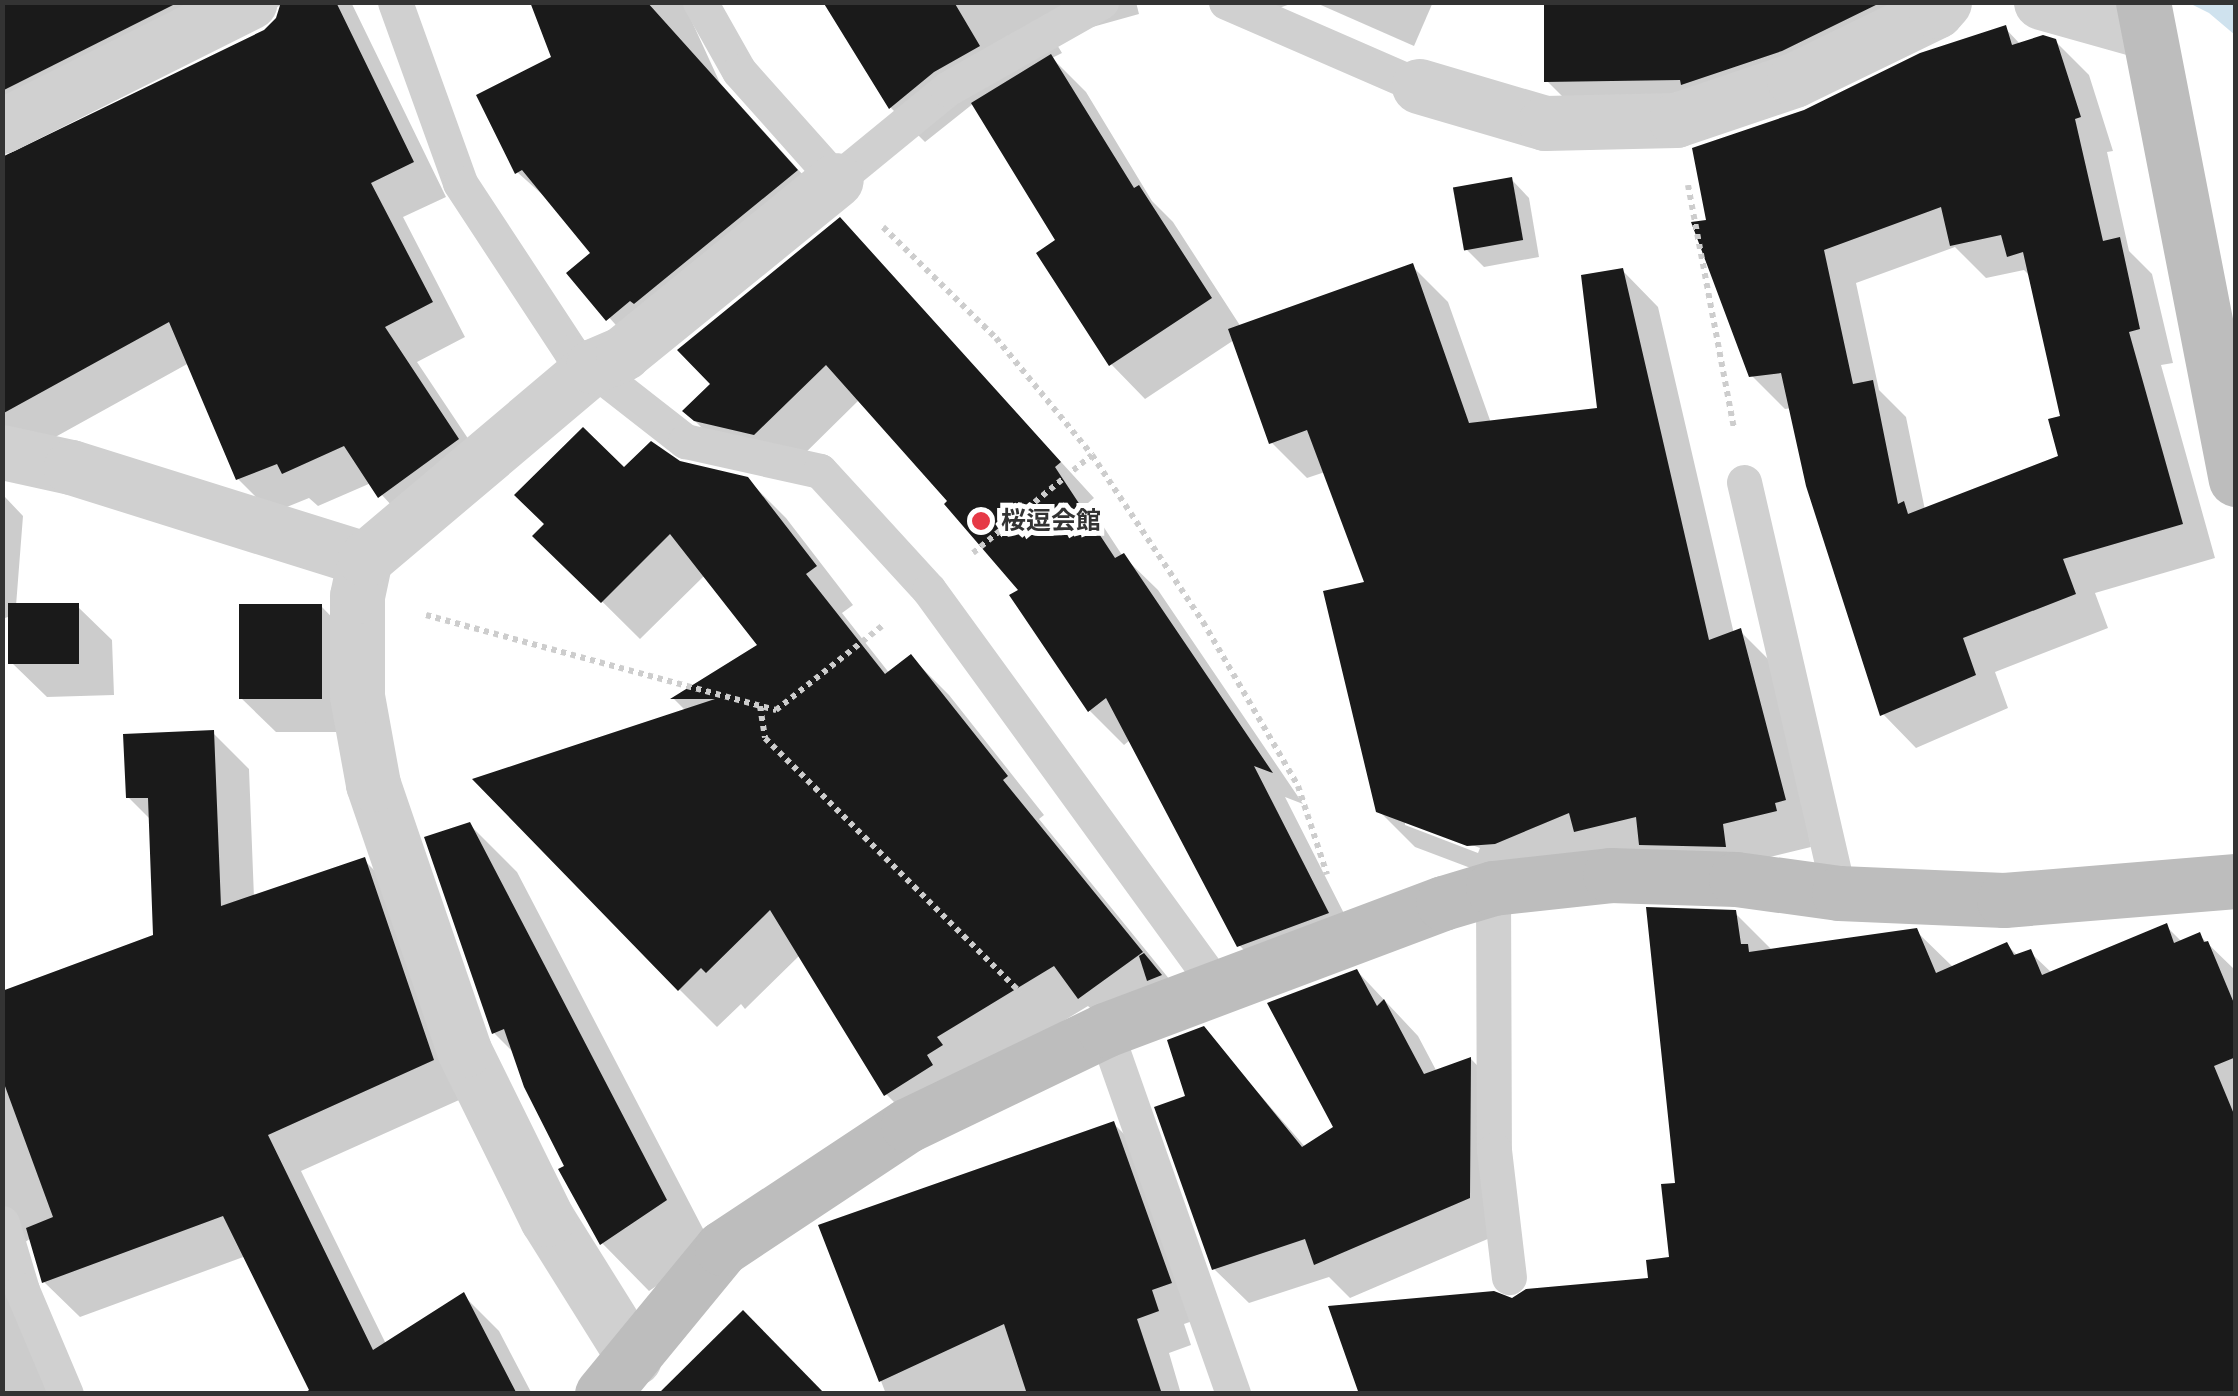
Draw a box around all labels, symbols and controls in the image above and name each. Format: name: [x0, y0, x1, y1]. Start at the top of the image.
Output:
place label: 桜逗会館: [1001, 506, 1101, 536]
marker: 桜逗会館: [970, 510, 992, 532]

